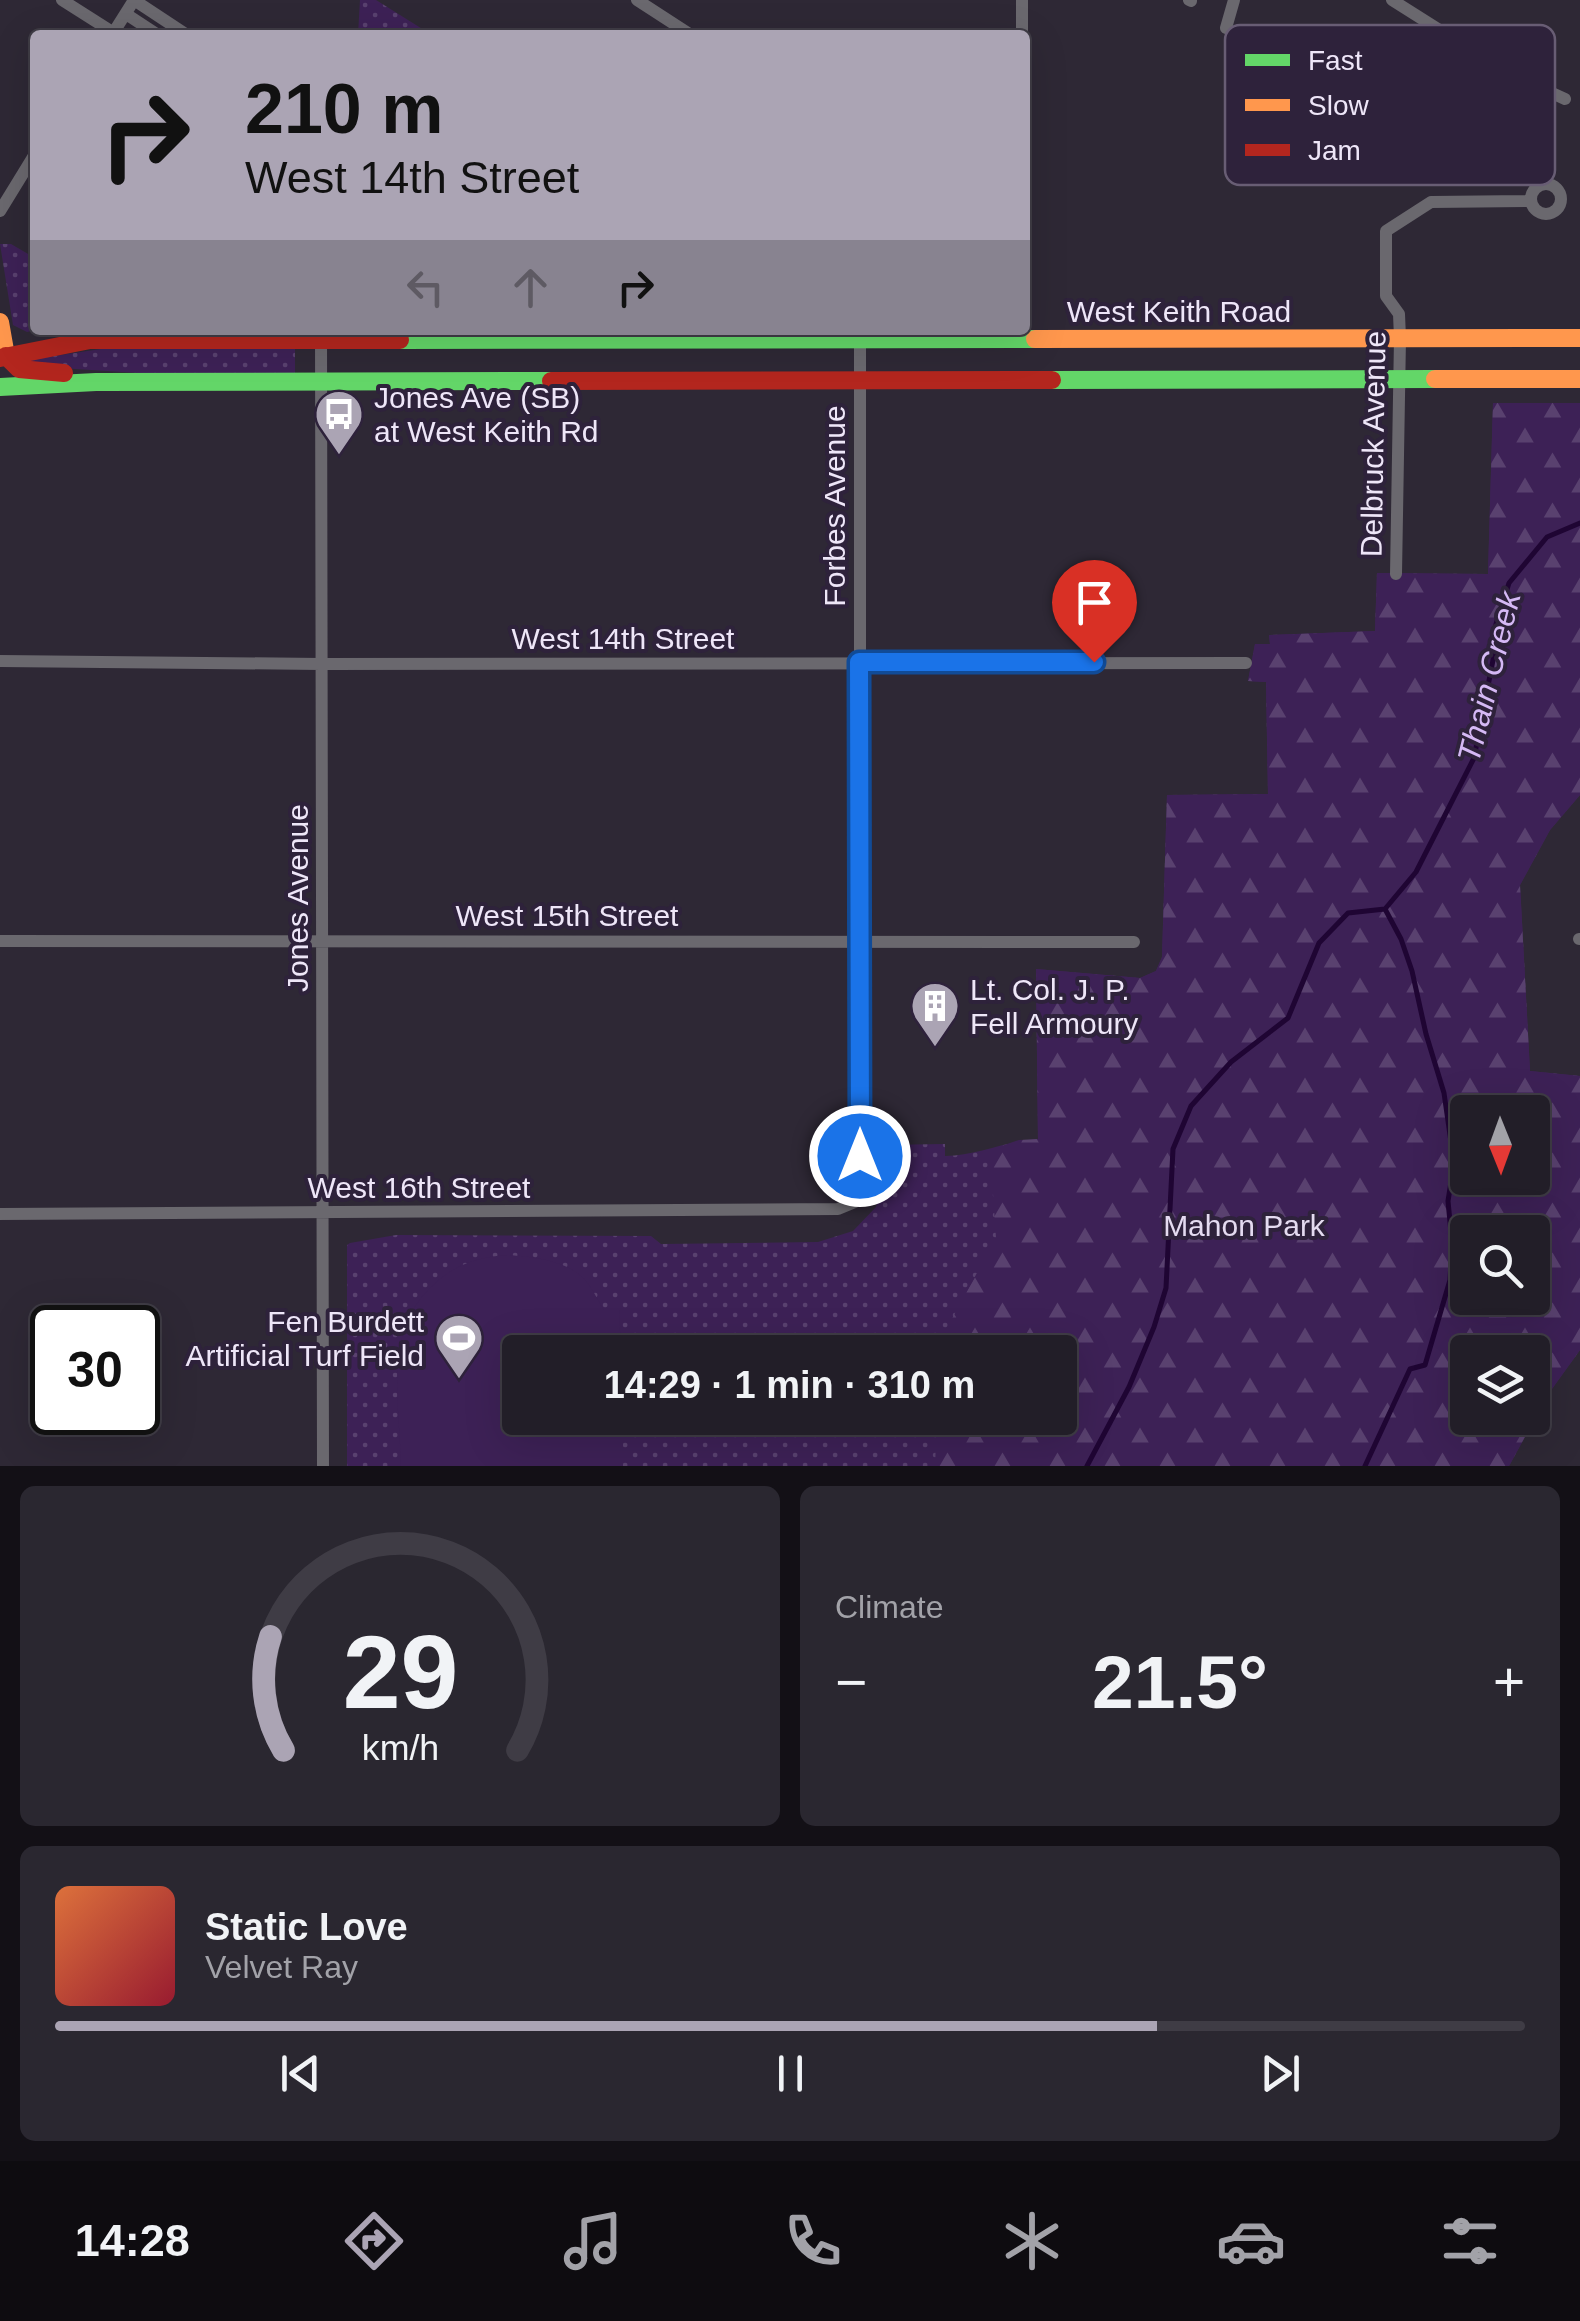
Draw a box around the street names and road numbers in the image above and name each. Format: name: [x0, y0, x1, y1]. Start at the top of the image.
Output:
street label: West Keith Road: [1067, 295, 1291, 328]
street label: Delbruck Avenue: [1355, 331, 1391, 557]
street label: Forbes Avenue: [818, 405, 851, 607]
street label: West 14th Street: [512, 622, 735, 655]
street label: Jones Avenue: [281, 804, 314, 992]
street label: West 15th Street: [456, 899, 679, 932]
street label: West 16th Street: [308, 1171, 531, 1204]

